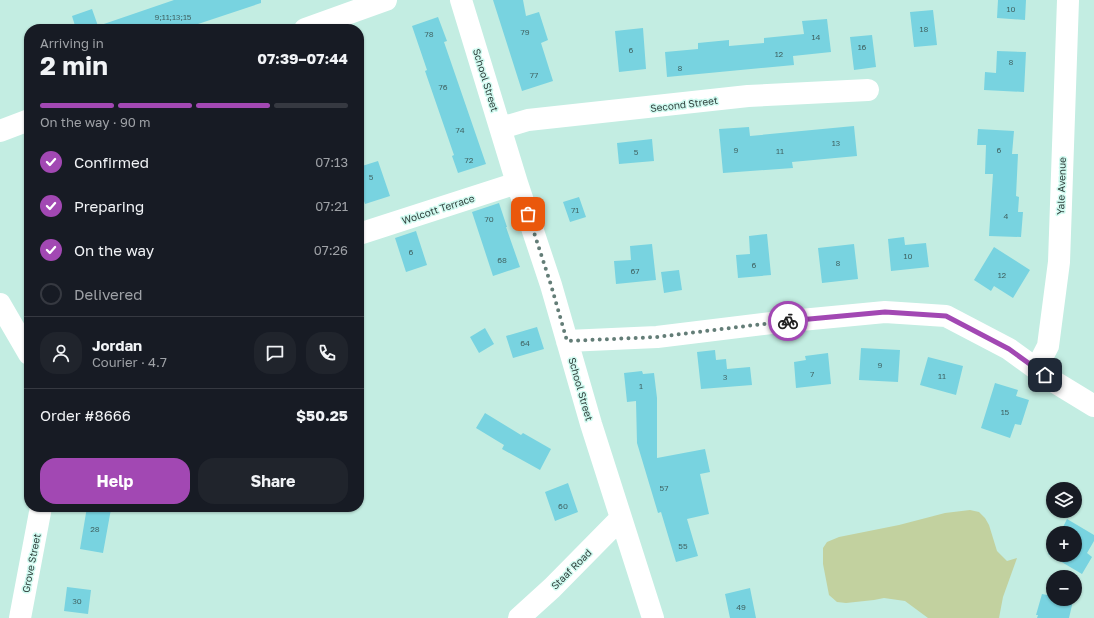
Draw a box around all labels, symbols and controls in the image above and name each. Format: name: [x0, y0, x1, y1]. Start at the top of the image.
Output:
house number: 10: [1007, 4, 1015, 14]
house number: 9;11;13;15: [155, 12, 192, 22]
house number: 18: [920, 24, 928, 34]
house number: 79: [520, 27, 530, 37]
house number: 78: [424, 29, 434, 39]
house number: 14: [812, 32, 820, 42]
text: Arriving in: [40, 35, 104, 51]
house number: 16: [858, 42, 867, 52]
house number: 6: [629, 45, 634, 55]
street label: School Street: [471, 47, 501, 113]
text: 07:39–07:44: [257, 49, 348, 67]
house number: 12: [775, 49, 784, 59]
text: 2 min: [40, 50, 108, 81]
house number: 8: [1009, 57, 1014, 67]
house number: 8: [678, 63, 683, 73]
house number: 77: [530, 70, 538, 80]
house number: 76: [438, 82, 448, 92]
street label: Second Street: [649, 94, 719, 114]
text: On the way · 90 m: [40, 114, 151, 130]
house number: 74: [455, 125, 465, 135]
house number: 13: [832, 138, 841, 148]
house number: 9: [734, 145, 739, 155]
house number: 6: [997, 145, 1002, 155]
house number: 11: [776, 146, 784, 156]
house number: 5: [634, 147, 639, 157]
icon: check: [40, 151, 62, 173]
text: Confirmed: [74, 153, 149, 171]
text: 07:13: [315, 154, 348, 170]
house number: 72: [465, 155, 474, 165]
street label: Yale Avenue: [1054, 157, 1068, 215]
house number: 5: [369, 172, 374, 182]
street label: Wolcott Terrace: [400, 192, 476, 226]
icon: check: [40, 195, 62, 217]
text: Preparing: [74, 197, 144, 215]
pin: [511, 197, 545, 231]
text: 07:21: [315, 198, 348, 214]
icon: bag: [517, 203, 539, 225]
house number: 71: [571, 205, 579, 215]
house number: 4: [1004, 211, 1009, 221]
house number: 70: [484, 214, 494, 224]
icon: check: [40, 239, 62, 261]
text: On the way: [74, 241, 154, 259]
text: 07:26: [314, 242, 348, 258]
house number: 6: [409, 247, 414, 257]
house number: 10: [904, 251, 912, 261]
house number: 68: [497, 255, 507, 265]
house number: 8: [836, 258, 841, 268]
house number: 6: [752, 260, 757, 270]
house number: 67: [630, 266, 640, 276]
house number: 12: [998, 270, 1007, 280]
text: Delivered: [74, 285, 142, 303]
courier: [768, 301, 808, 341]
icon: bike: [777, 310, 799, 332]
button: person: [40, 332, 82, 374]
button: chat: [254, 332, 296, 374]
button: phone: [306, 332, 348, 374]
text: Jordan: [92, 336, 142, 354]
house number: 64: [520, 338, 530, 348]
text: Courier · 4.7: [92, 354, 167, 370]
street label: School Street: [566, 356, 596, 422]
pin: [1028, 358, 1062, 392]
house number: 9: [878, 360, 883, 370]
icon: home: [1034, 364, 1056, 386]
house number: 7: [810, 369, 814, 379]
house number: 11: [938, 371, 946, 381]
house number: 3: [723, 372, 728, 382]
house number: 1: [639, 381, 643, 391]
text: Order #8666: [40, 406, 131, 424]
text: $50.25: [296, 406, 348, 424]
house number: 15: [1001, 407, 1010, 417]
button: Help: [40, 458, 190, 504]
button: Share: [198, 458, 348, 504]
map controls: [1046, 482, 1082, 606]
button: layers: [1046, 482, 1082, 518]
house number: 57: [660, 483, 668, 493]
house number: 60: [558, 501, 568, 511]
house number: 28: [90, 524, 100, 534]
button: +: [1046, 526, 1082, 562]
street label: Grove Street: [19, 532, 43, 594]
house number: 55: [678, 541, 688, 551]
street label: Staaf Road: [548, 546, 594, 592]
button: −: [1046, 570, 1082, 606]
house number: 30: [72, 596, 82, 606]
house number: 49: [736, 602, 746, 612]

